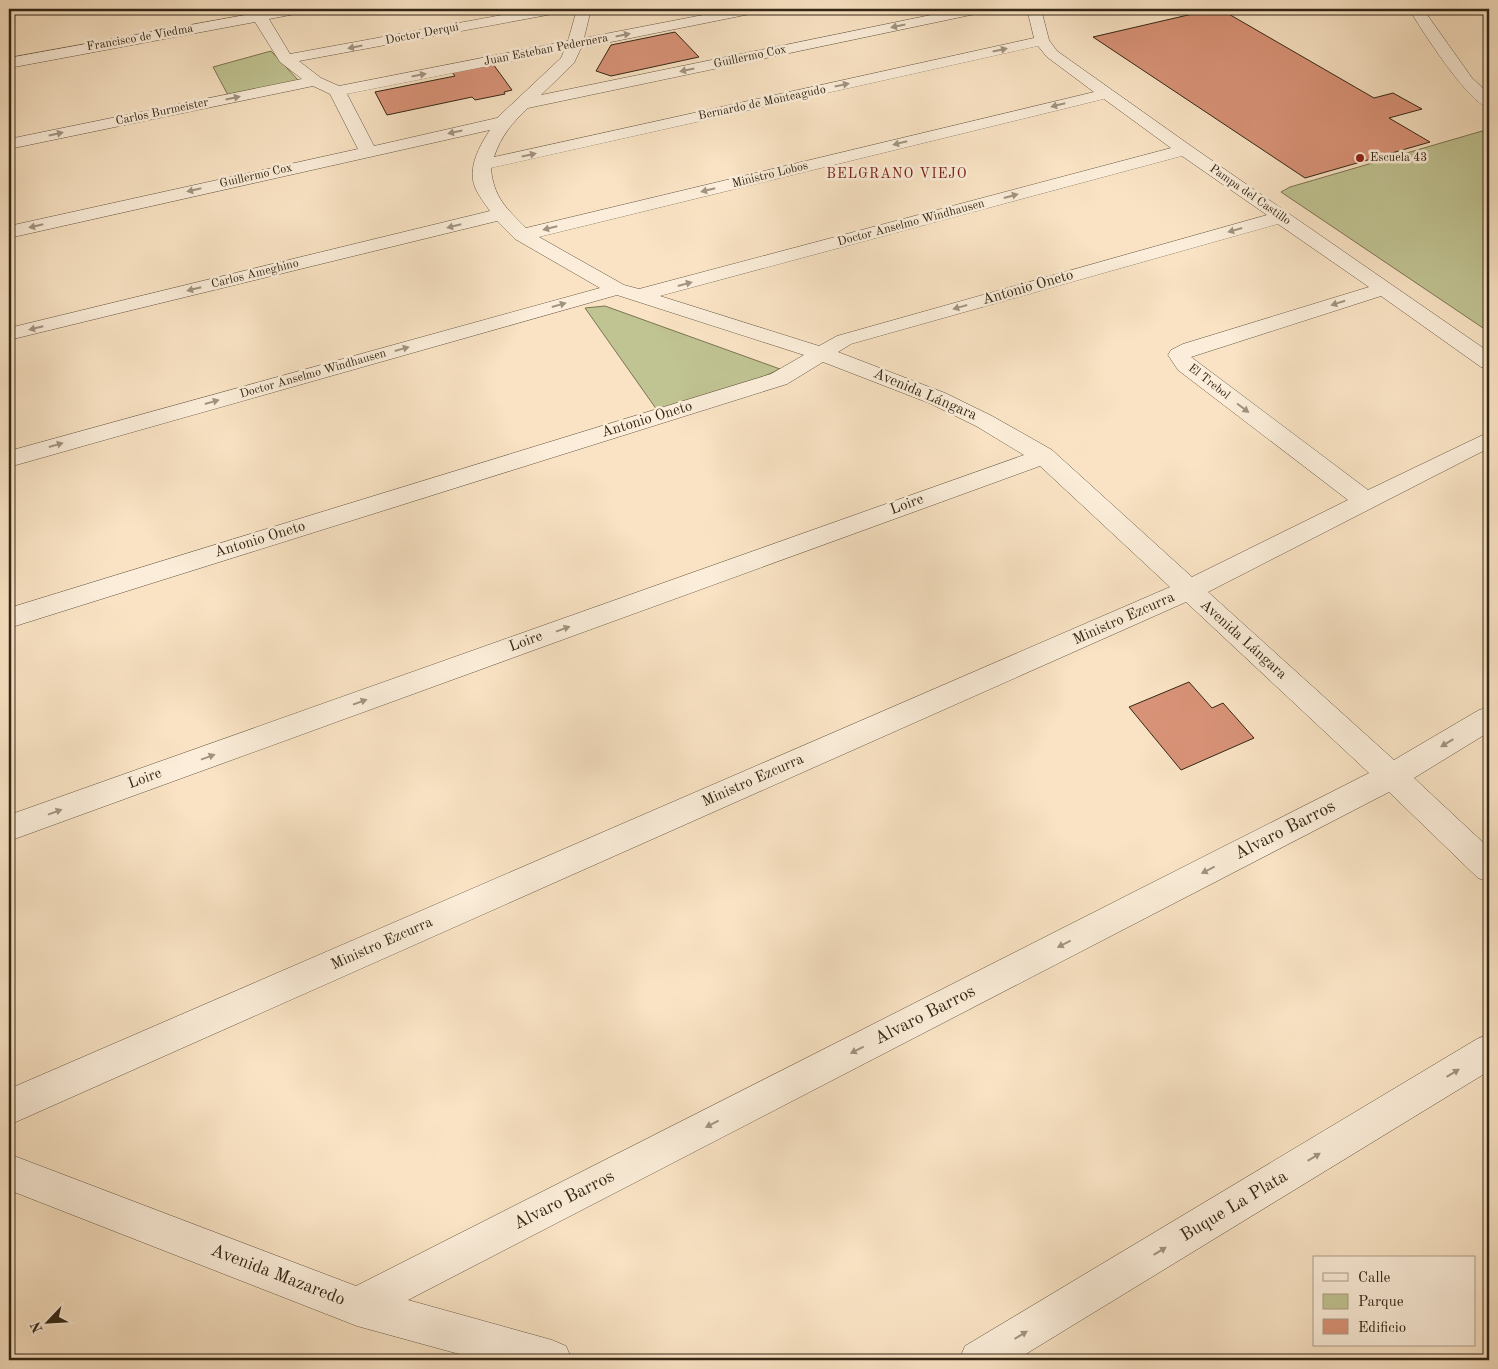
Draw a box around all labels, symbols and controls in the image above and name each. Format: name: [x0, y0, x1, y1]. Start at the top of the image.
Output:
street label: Doctor Derqui: [384, 21, 460, 47]
one-way arrow: [890, 22, 905, 30]
street label: Francisco de Viedma: [86, 23, 194, 53]
one-way arrow: [615, 31, 631, 39]
street label: Juan Esteban Pedernera: [483, 32, 609, 68]
one-way arrow: [347, 43, 363, 51]
street label: Guillermo Cox: [713, 43, 787, 71]
one-way arrow: [993, 46, 1008, 54]
one-way arrow: [679, 66, 695, 74]
one-way arrow: [411, 71, 426, 79]
one-way arrow: [834, 81, 849, 89]
street label: Bernardo de Monteagudo: [697, 84, 827, 122]
one-way arrow: [225, 93, 241, 101]
street label: Carlos Burmeister: [115, 96, 209, 128]
one-way arrow: [1050, 101, 1065, 109]
one-way arrow: [447, 129, 463, 137]
one-way arrow: [49, 130, 64, 138]
one-way arrow: [892, 139, 907, 147]
one-way arrow: [522, 150, 538, 158]
marker: Escuela 43: [1354, 152, 1366, 164]
place label: Escuela 43: [1370, 152, 1427, 164]
street label: Ministro Lobos: [731, 160, 809, 190]
street label: Guillermo Cox: [219, 162, 293, 190]
street label: Pampa del Castillo: [1207, 163, 1293, 227]
district label: BELGRANO VIEJO: [826, 167, 968, 181]
one-way arrow: [187, 186, 202, 194]
one-way arrow: [700, 186, 715, 194]
one-way arrow: [1003, 192, 1018, 200]
street label: Doctor Anselmo Windhausen: [836, 197, 986, 248]
one-way arrow: [28, 222, 43, 230]
one-way arrow: [446, 222, 461, 230]
one-way arrow: [542, 224, 557, 232]
one-way arrow: [1227, 226, 1242, 234]
street label: Carlos Ameghino: [210, 257, 300, 291]
street label: Antonio Oneto: [981, 268, 1075, 308]
one-way arrow: [677, 279, 692, 287]
one-way arrow: [186, 285, 201, 293]
one-way arrow: [1330, 300, 1345, 308]
one-way arrow: [551, 301, 567, 309]
one-way arrow: [953, 304, 968, 312]
one-way arrow: [29, 324, 44, 332]
one-way arrow: [395, 344, 410, 352]
street label: Doctor Anselmo Windhausen: [238, 347, 388, 401]
street label: El Trebol: [1186, 362, 1232, 402]
street label: Avenida Lángara: [871, 366, 979, 424]
one-way arrow: [205, 397, 220, 405]
street label: Antonio Oneto: [600, 399, 694, 441]
one-way arrow: [1236, 403, 1250, 413]
one-way arrow: [48, 441, 63, 449]
street label: Loire: [888, 492, 926, 518]
street label: Antonio Oneto: [213, 519, 307, 561]
street label: Ministro Ezcurra: [1071, 590, 1178, 648]
street label: Avenida Lángara: [1197, 597, 1290, 683]
one-way arrow: [556, 625, 571, 633]
street label: Loire: [507, 629, 545, 655]
one-way arrow: [353, 698, 368, 705]
one-way arrow: [1441, 739, 1454, 748]
street label: Ministro Ezcurra: [700, 752, 807, 810]
one-way arrow: [200, 753, 215, 760]
street label: Loire: [126, 766, 164, 792]
street label: Alvaro Barros: [1232, 797, 1339, 863]
one-way arrow: [47, 808, 62, 815]
one-way arrow: [1201, 866, 1216, 874]
street label: Ministro Ezcurra: [329, 915, 436, 973]
one-way arrow: [1057, 940, 1071, 948]
street label: Alvaro Barros: [872, 982, 979, 1048]
one-way arrow: [850, 1046, 864, 1054]
one-way arrow: [1446, 1069, 1459, 1078]
one-way arrow: [705, 1120, 719, 1128]
one-way arrow: [1307, 1153, 1320, 1162]
street label: Alvaro Barros: [511, 1167, 618, 1233]
street label: Buque La Plata: [1177, 1167, 1291, 1245]
street label: Avenida Mazaredo: [208, 1241, 348, 1309]
one-way arrow: [1153, 1246, 1166, 1255]
legend: [1313, 1256, 1476, 1346]
text: Calle: [1358, 1271, 1391, 1286]
text: Parque: [1358, 1295, 1404, 1310]
north arrow: [22, 1296, 72, 1346]
text: N: [28, 1319, 46, 1335]
text: Edificio: [1358, 1321, 1406, 1336]
one-way arrow: [1014, 1330, 1027, 1340]

